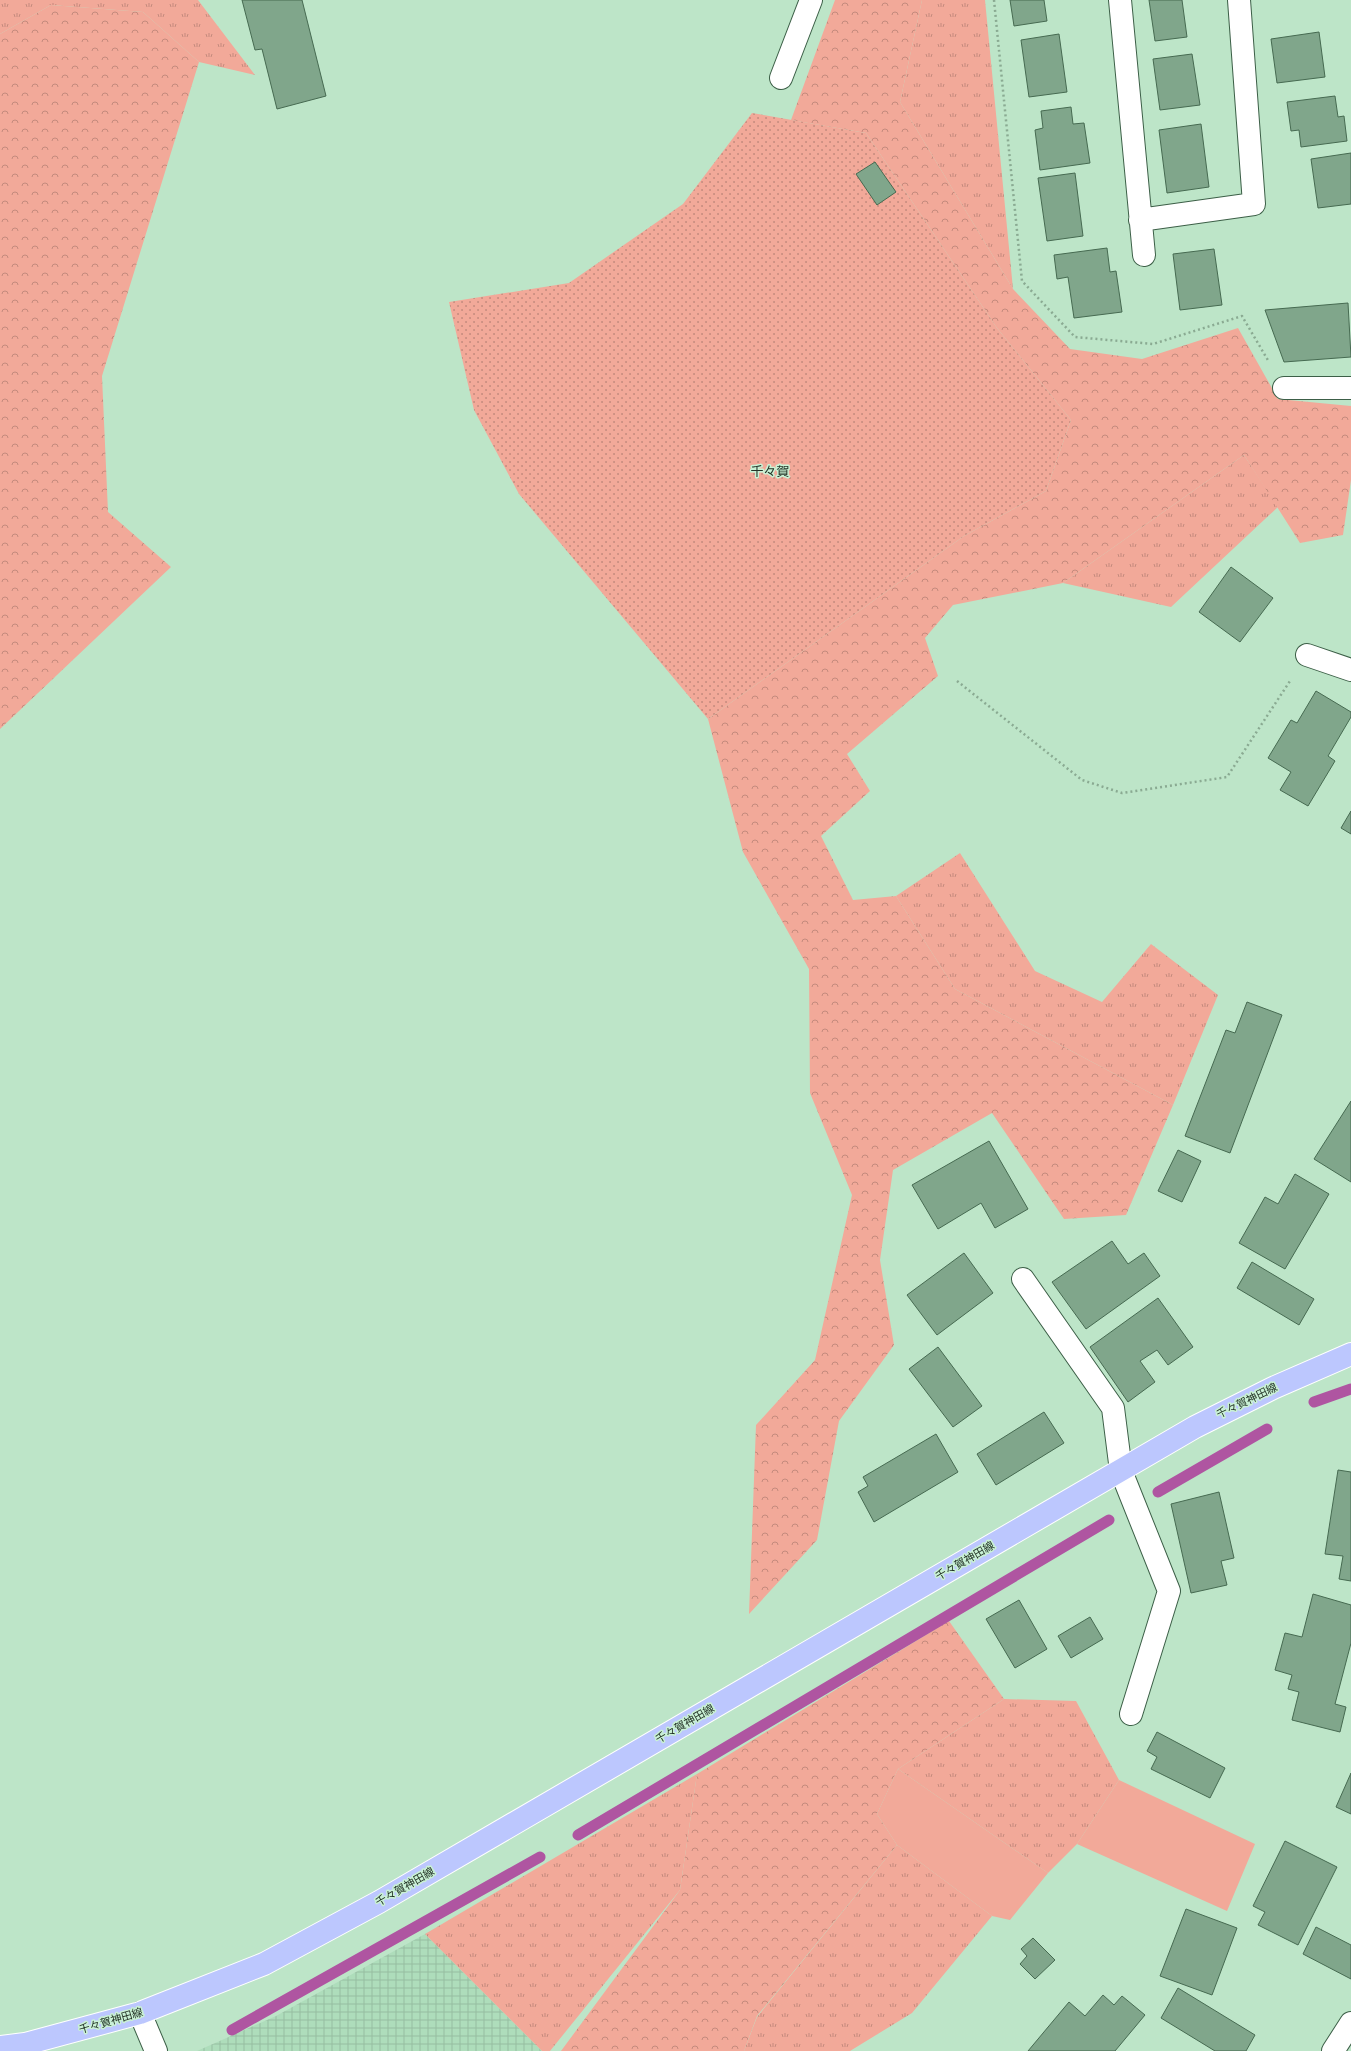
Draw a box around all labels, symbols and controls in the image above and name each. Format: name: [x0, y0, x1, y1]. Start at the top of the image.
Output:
district label: 千々賀: [750, 464, 790, 479]
street label: 千々賀神田線: [1214, 1381, 1280, 1421]
street label: 千々賀神田線: [933, 1539, 997, 1583]
street label: 千々賀神田線: [653, 1702, 717, 1746]
street label: 千々賀神田線: [373, 1865, 437, 1909]
street label: 千々賀神田線: [77, 2006, 145, 2036]

